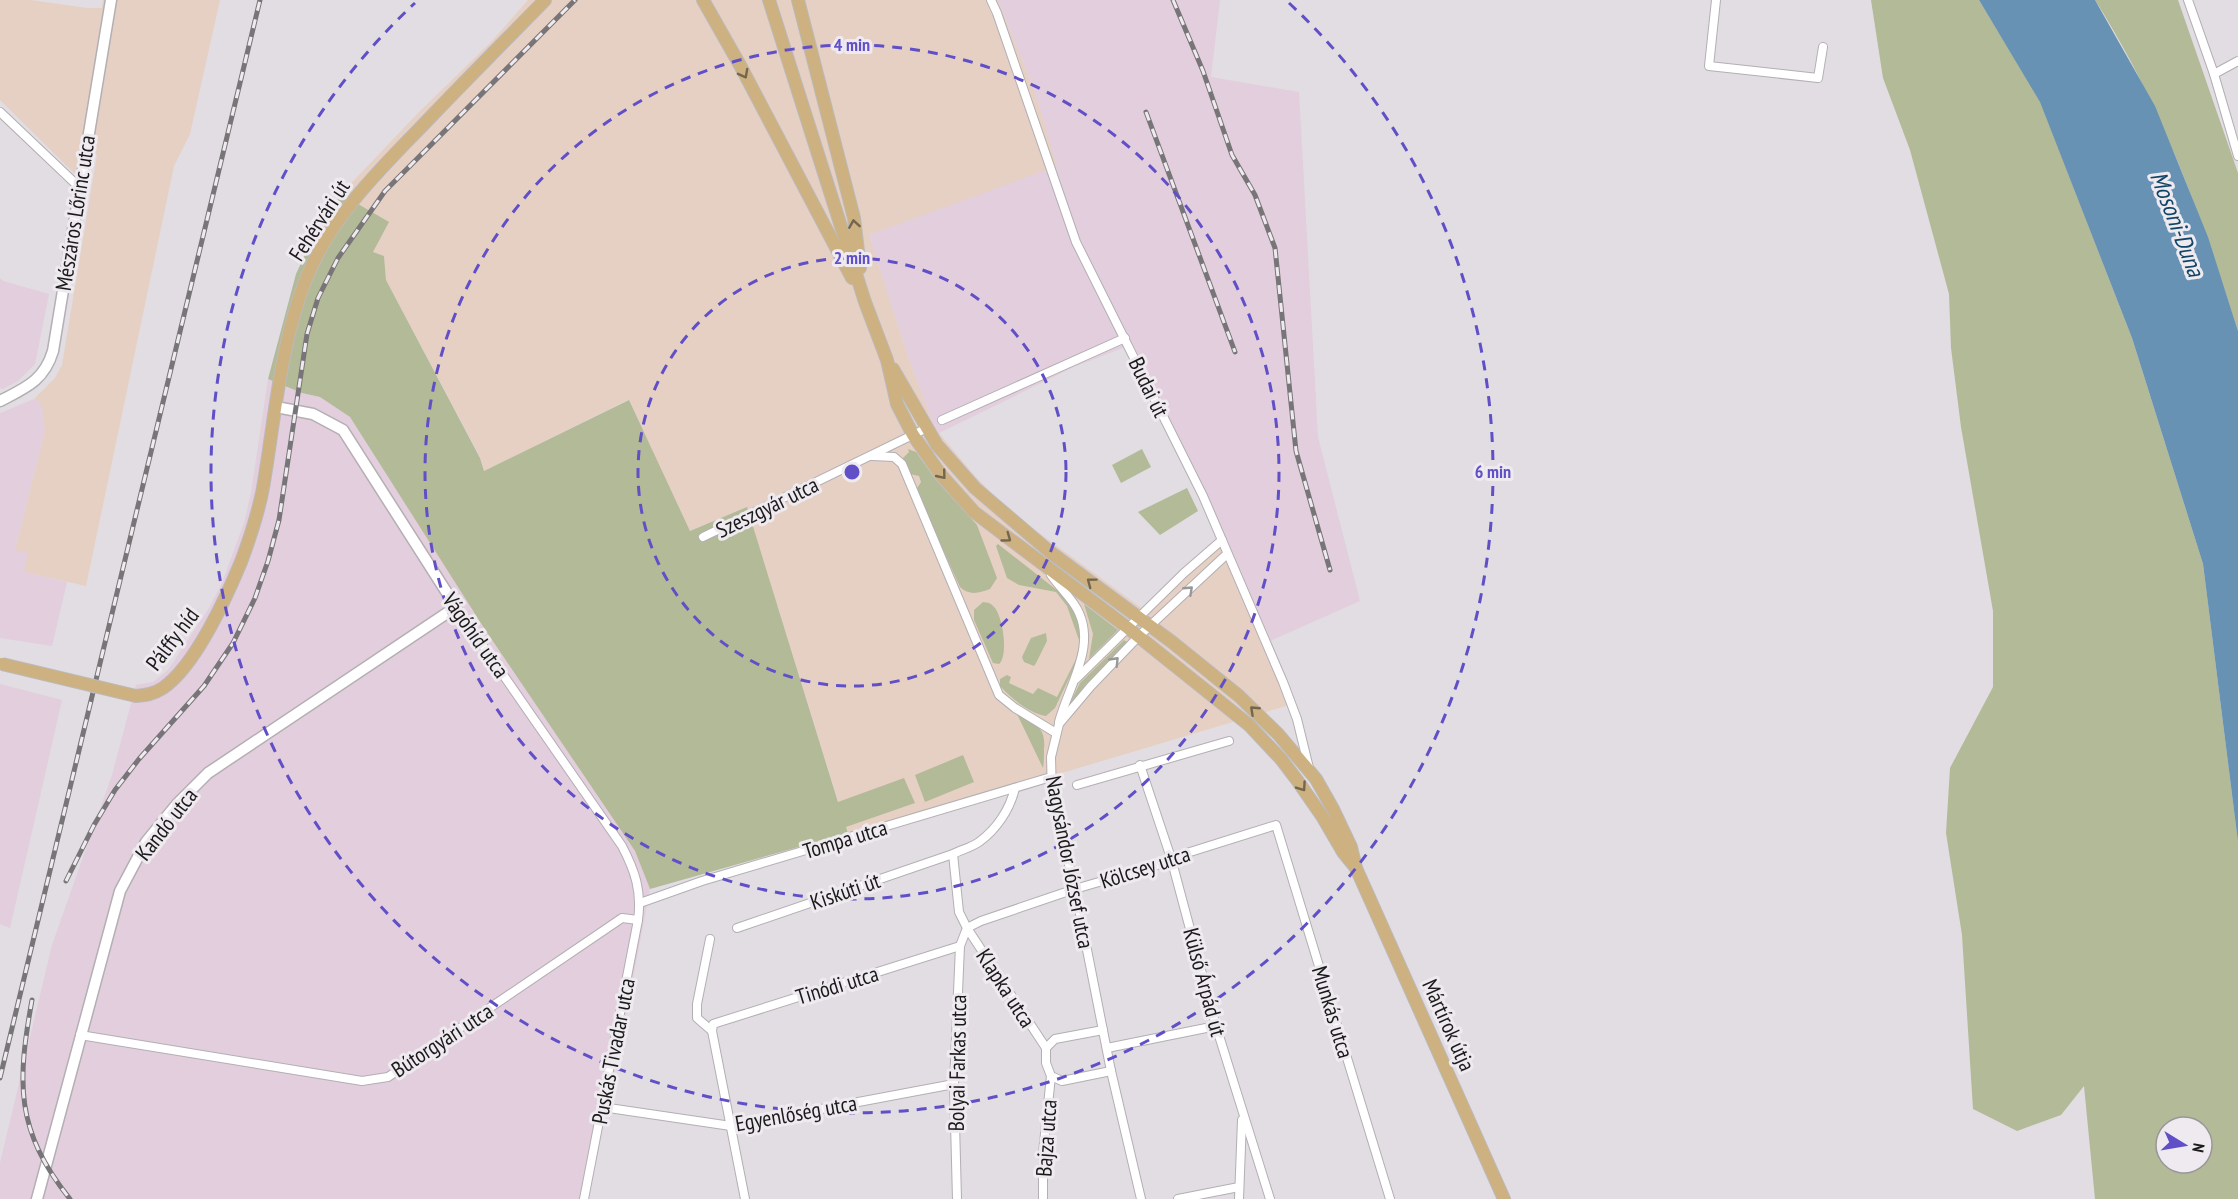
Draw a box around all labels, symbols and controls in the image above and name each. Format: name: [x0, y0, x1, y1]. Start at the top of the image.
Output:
text: 4 min: [834, 33, 870, 56]
one-way arrow: [737, 67, 748, 78]
street label: Mészáros Lőrinc utca: [49, 133, 101, 293]
water label: Mosoni-Duna: [2143, 167, 2212, 282]
street label: Fehérvári út: [282, 174, 356, 266]
one-way arrow: [849, 219, 861, 228]
text: 2 min: [834, 246, 870, 269]
street label: Budai út: [1123, 352, 1175, 422]
text: 6 min: [1475, 460, 1511, 483]
centre of rings: [842, 462, 862, 482]
one-way arrow: [935, 468, 946, 479]
street label: Szeszgyár utca: [711, 470, 823, 544]
one-way arrow: [1000, 531, 1011, 542]
one-way arrow: [1087, 579, 1098, 590]
street label: Vágóhíd utca: [436, 586, 516, 683]
one-way arrow: [1182, 586, 1192, 597]
street label: Pálffy híd: [139, 602, 205, 676]
one-way arrow: [1108, 658, 1119, 668]
one-way arrow: [1250, 706, 1260, 717]
street label: Nagysándor József utca: [1040, 773, 1100, 951]
one-way arrow: [1295, 780, 1306, 791]
street label: Kandó utca: [129, 782, 203, 866]
street label: Tompa utca: [800, 813, 890, 865]
street label: Kölcsey utca: [1096, 839, 1194, 895]
street label: Kiskúti út: [806, 866, 884, 916]
street label: Külső Árpád út: [1177, 925, 1233, 1039]
street label: Klapka utca: [970, 943, 1042, 1033]
street label: Tinódi utca: [792, 959, 882, 1011]
street label: Munkás utca: [1306, 963, 1360, 1061]
street label: Mártírok útja: [1416, 975, 1482, 1075]
street label: Puskás Tivadar utca: [585, 976, 641, 1126]
street label: Bolyai Farkas utca: [942, 994, 972, 1132]
street label: Bútorgyári utca: [386, 997, 498, 1083]
street label: Egyenlőség utca: [733, 1089, 859, 1137]
street label: Bajza utca: [1029, 1098, 1063, 1178]
north arrow: [2154, 1115, 2214, 1175]
text: N: [2188, 1142, 2209, 1154]

